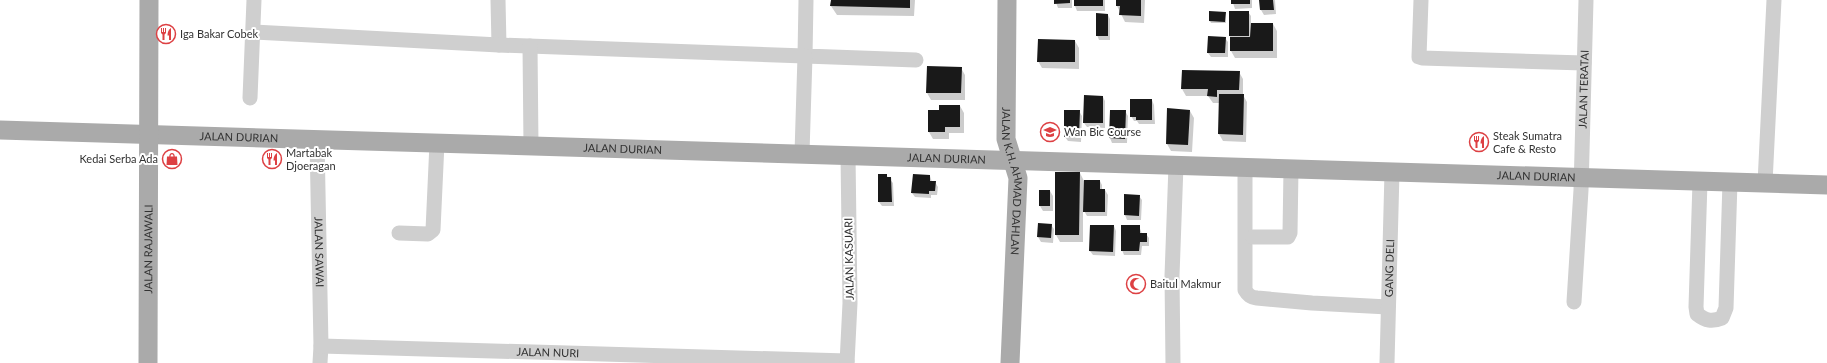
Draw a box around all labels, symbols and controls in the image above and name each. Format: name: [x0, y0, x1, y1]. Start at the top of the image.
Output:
restaurant icon: Iga Bakar Cobek: [155, 23, 177, 45]
place label: Iga Bakar Cobek: [180, 27, 258, 40]
street label: JALAN TERATAI: [1576, 50, 1591, 129]
street label: JALAN K.H. AHMAD DAHLAN: [1000, 107, 1026, 255]
school or university icon: Wan Bic Course: [1039, 121, 1061, 143]
place label: Wan Bic Course: [1064, 125, 1141, 138]
street label: JALAN DURIAN: [199, 129, 278, 144]
place label: Steak Sumatra Cafe & Resto: [1493, 129, 1562, 155]
restaurant icon: Steak Sumatra Cafe & Resto: [1468, 131, 1490, 153]
street label: JALAN DURIAN: [583, 141, 662, 156]
place label: Martabak Djoeragan: [286, 146, 336, 172]
shop icon: Kedai Serba Ada: [161, 148, 183, 170]
restaurant icon: Martabak Djoeragan: [261, 148, 283, 170]
street label: JALAN DURIAN: [907, 150, 986, 166]
place label: Kedai Serba Ada: [79, 152, 158, 165]
street label: JALAN DURIAN: [1497, 168, 1576, 183]
street label: JALAN RAJAWALI: [141, 204, 154, 294]
street label: JALAN SAWAI: [312, 217, 327, 287]
street label: JALAN KASUARI: [841, 218, 856, 300]
street label: GANG DELI: [1382, 239, 1396, 297]
mosque icon: Baitul Makmur: [1125, 273, 1147, 295]
place label: Baitul Makmur: [1150, 277, 1221, 290]
street label: JALAN NURI: [516, 345, 580, 359]

